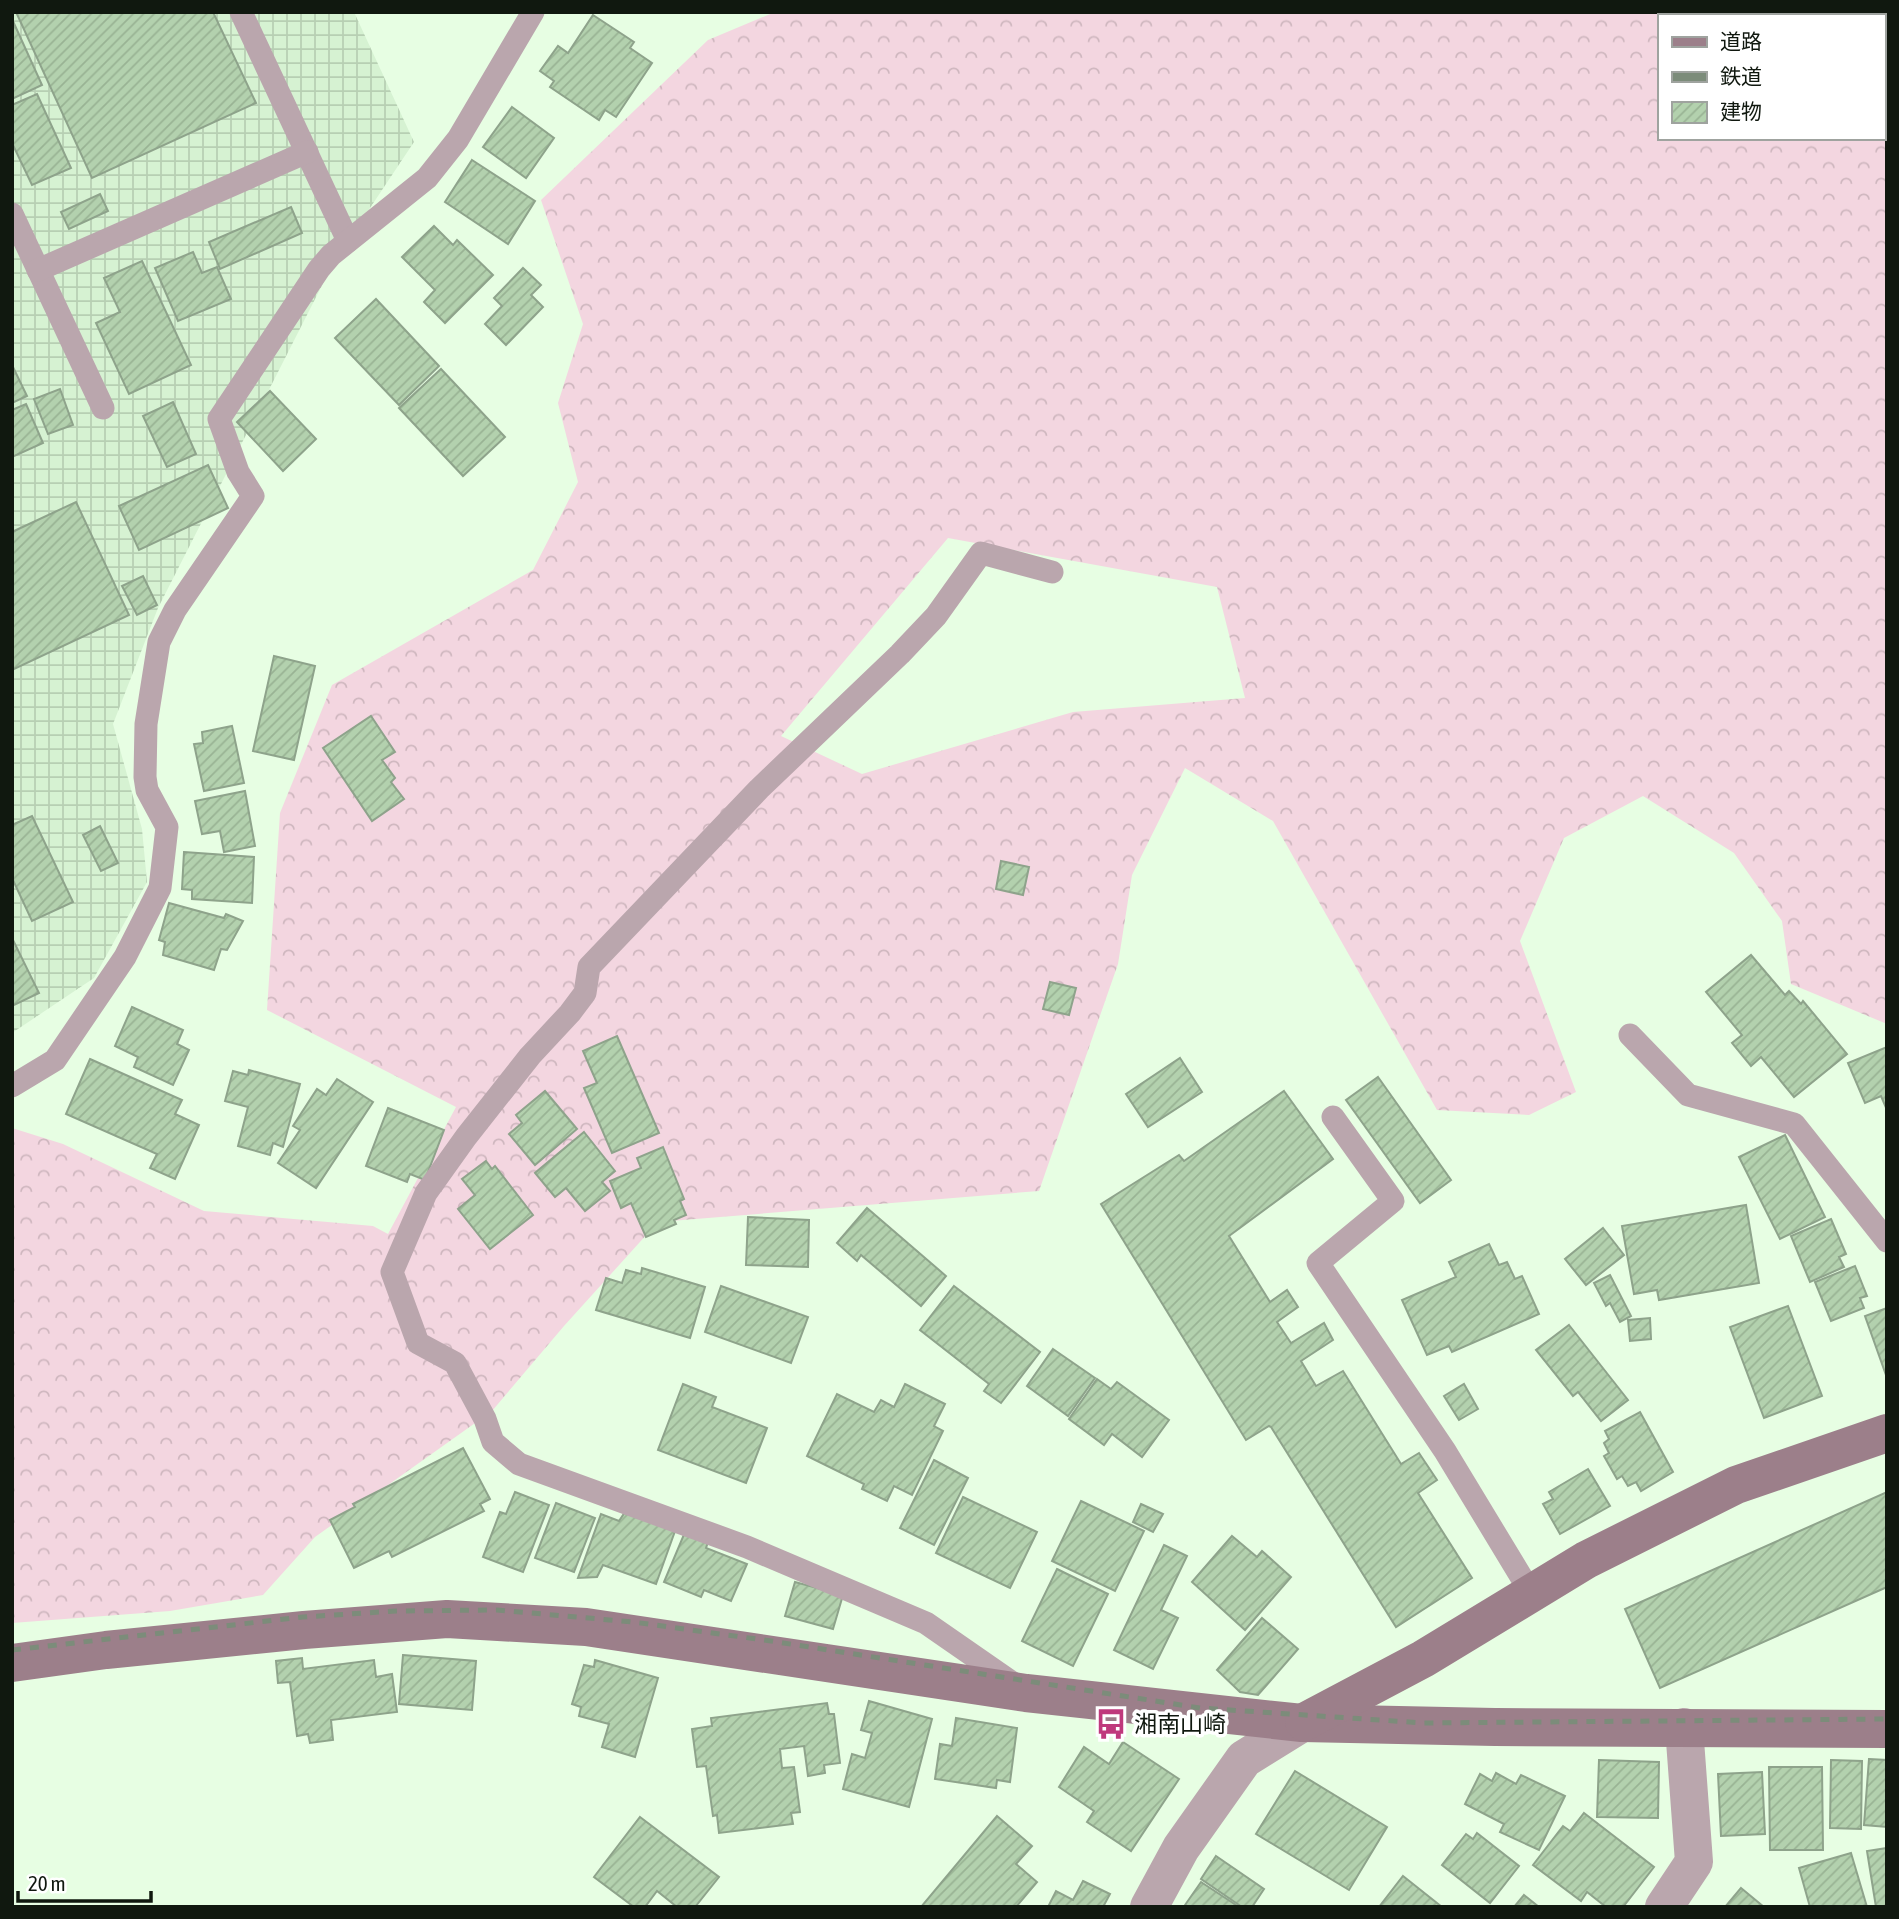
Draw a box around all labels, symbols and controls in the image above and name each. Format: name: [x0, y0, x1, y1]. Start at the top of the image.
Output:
legend: [1658, 14, 1885, 140]
text: 道路: [1720, 29, 1762, 53]
text: 鉄道: [1720, 64, 1762, 88]
text: 建物: [1720, 99, 1762, 123]
bus stop icon: 湘南山崎: [1094, 1707, 1128, 1741]
place label: 湘南山崎: [1134, 1711, 1226, 1737]
scale bar: [18, 1860, 150, 1904]
text: 20 m: [28, 1871, 66, 1895]

